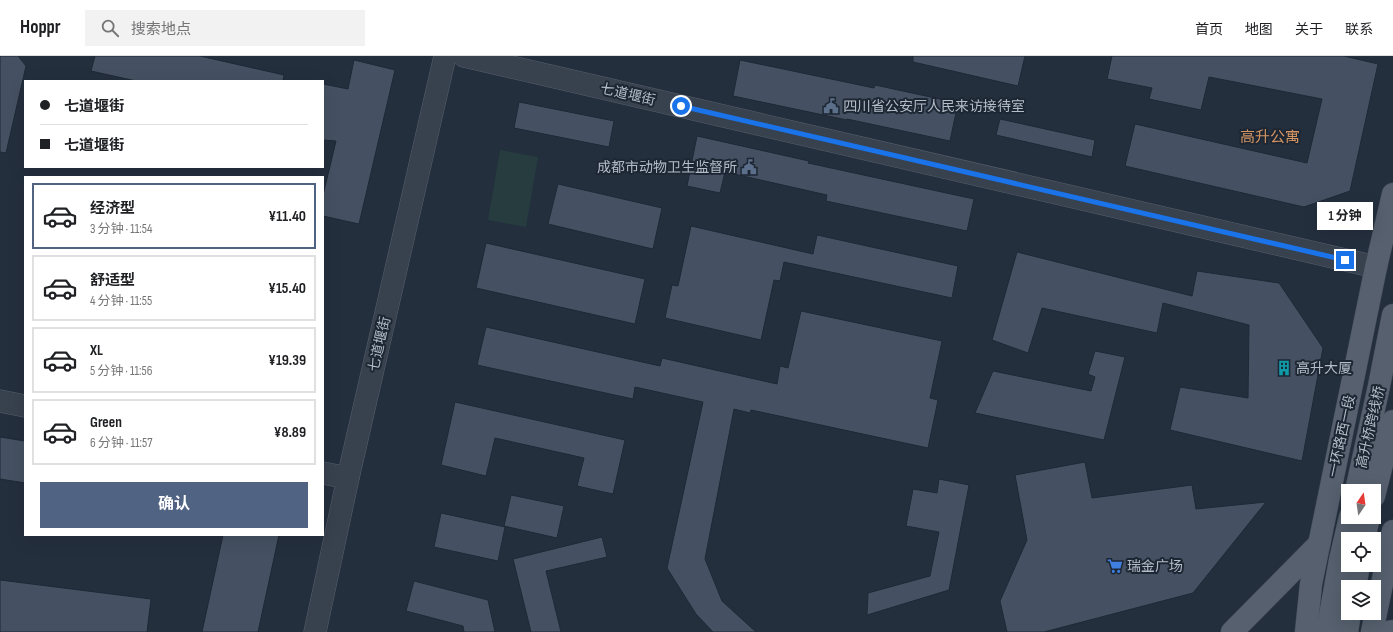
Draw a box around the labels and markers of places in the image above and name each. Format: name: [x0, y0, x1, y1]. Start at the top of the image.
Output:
public building icon: 四川省公安厅人民来访接待室: [822, 97, 840, 115]
place label: 四川省公安厅人民来访接待室: [843, 98, 1025, 115]
public building icon: 成都市动物卫生监督所: [740, 158, 758, 176]
place label: 成都市动物卫生监督所: [597, 159, 737, 176]
building icon: 高升大厦: [1275, 359, 1293, 377]
place label: 高升大厦: [1296, 360, 1352, 377]
supermarket icon: 瑞金广场: [1106, 557, 1124, 575]
place label: 瑞金广场: [1127, 558, 1183, 575]

